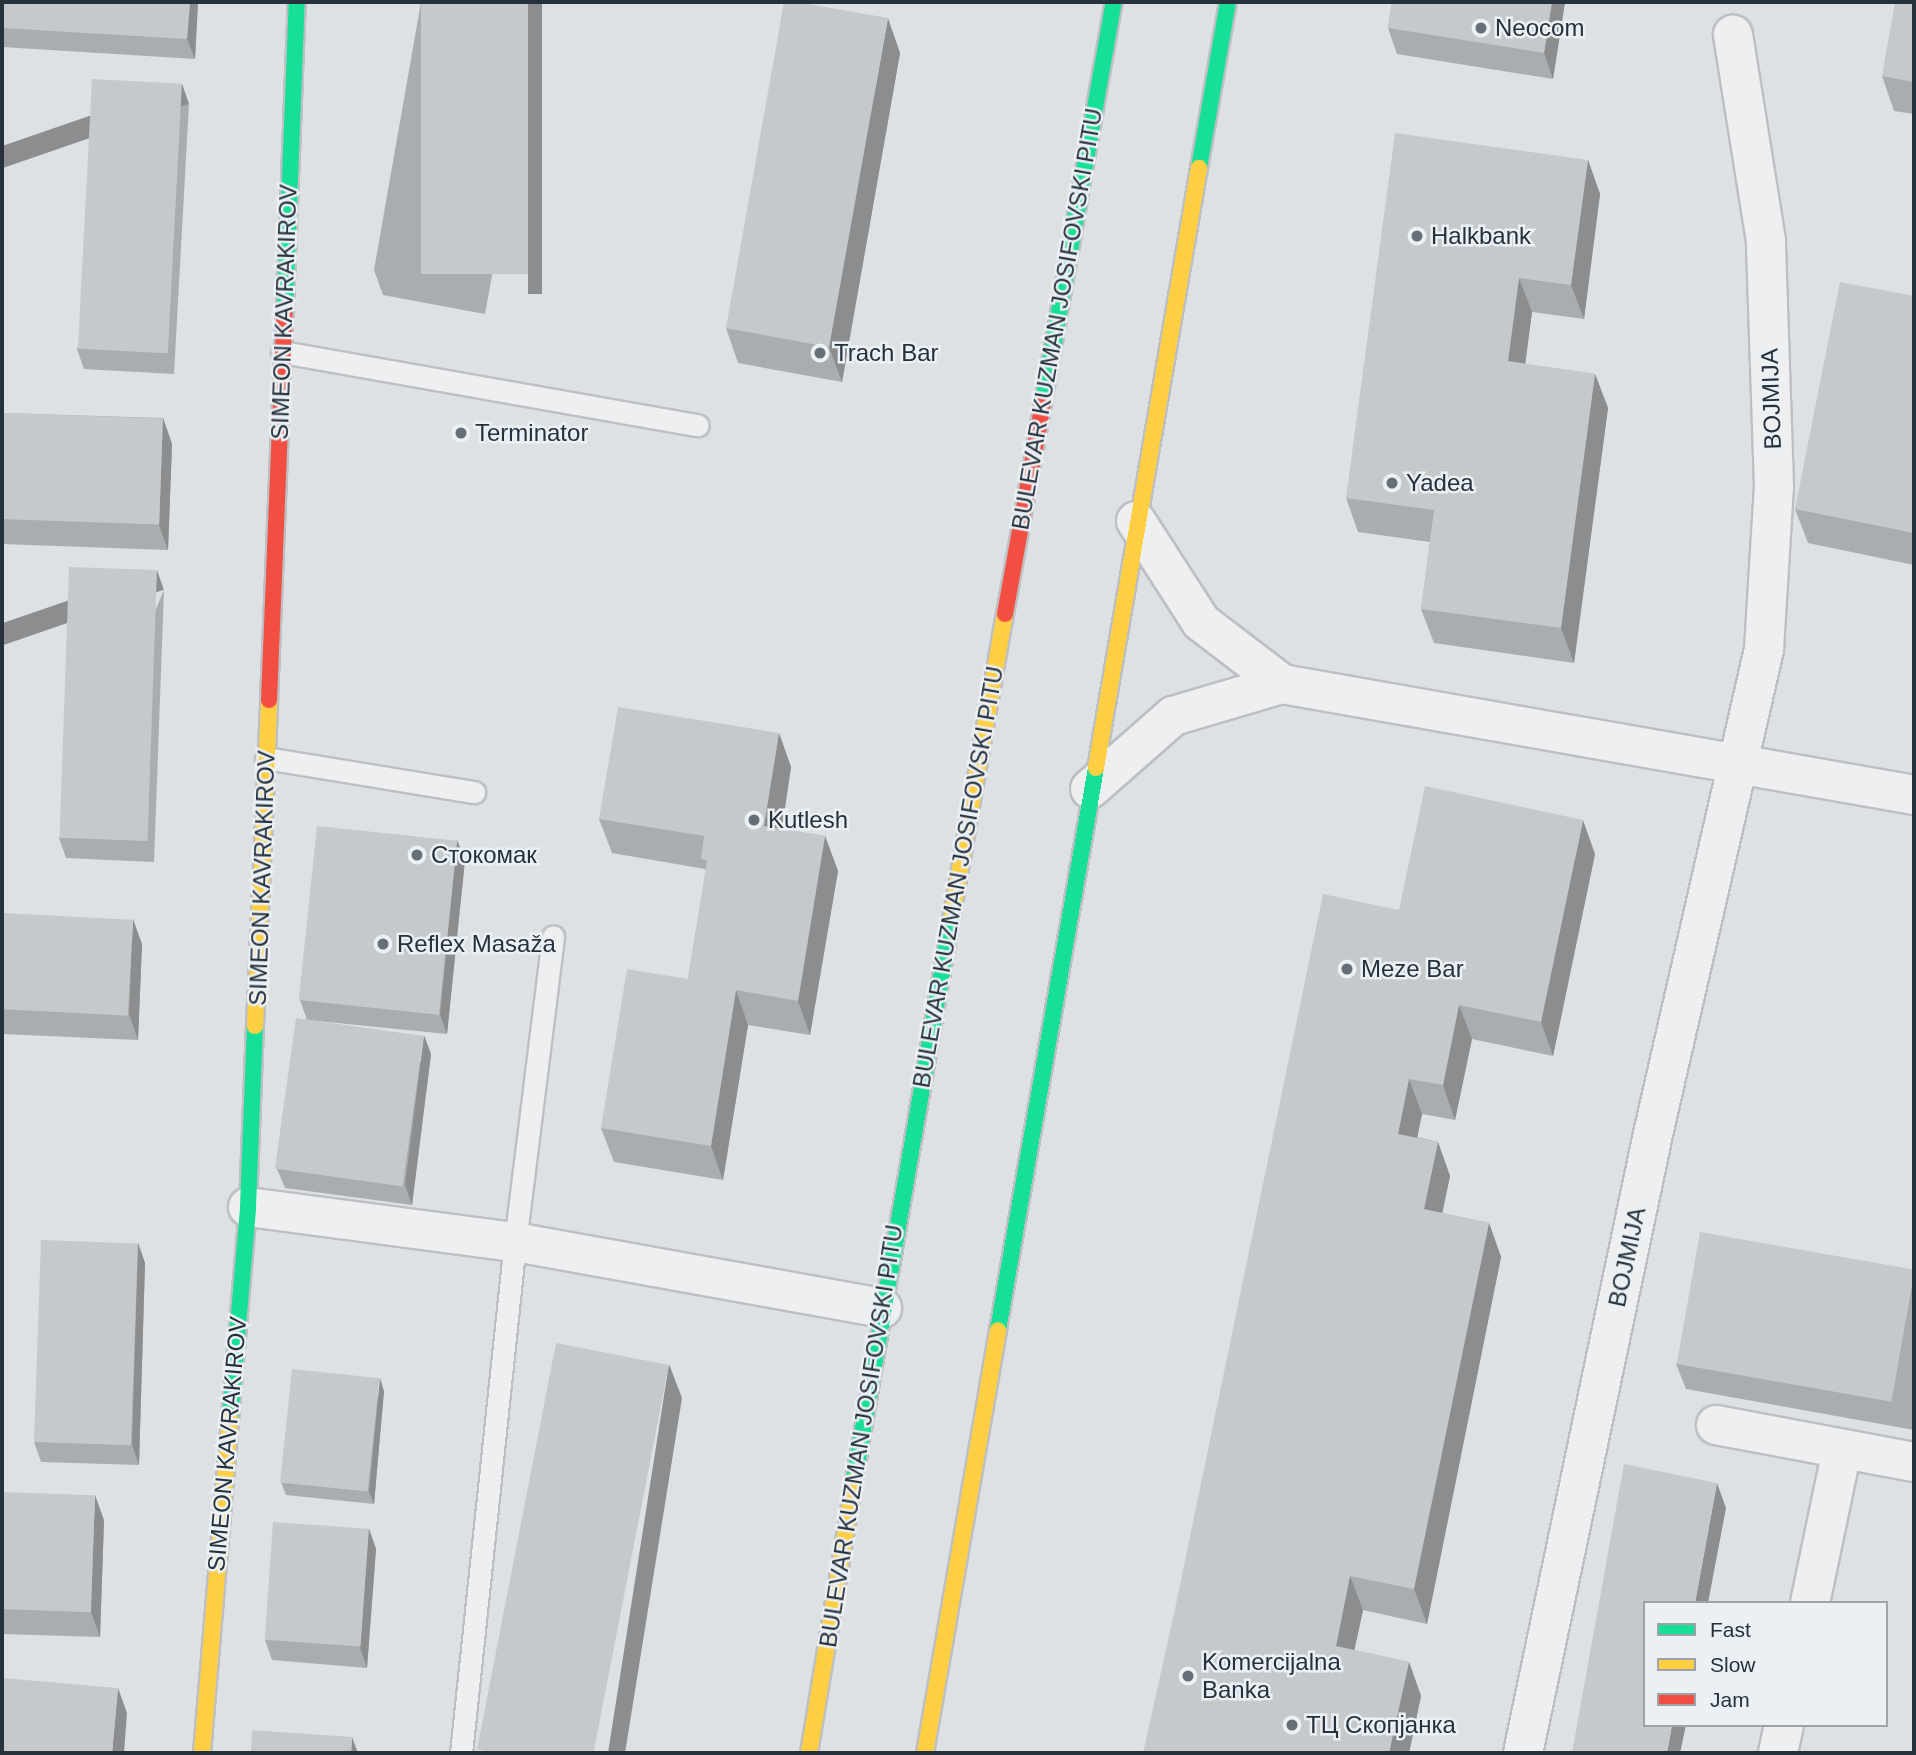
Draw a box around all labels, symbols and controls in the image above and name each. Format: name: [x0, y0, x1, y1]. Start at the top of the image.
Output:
place label: Neocom: [1495, 14, 1584, 42]
marker: Neocom: [1473, 20, 1489, 36]
street label: BULEVAR KUZMAN JOSIFOVSKI PITU: [1006, 106, 1108, 532]
street label: SIMEON KAVRAKIROV: [265, 184, 303, 440]
place label: Halkbank: [1431, 222, 1531, 250]
marker: Halkbank: [1409, 228, 1425, 244]
place label: Trach Bar: [834, 339, 938, 367]
marker: Trach Bar: [812, 345, 828, 361]
street label: BOJMIJA: [1755, 348, 1787, 450]
place label: Terminator: [475, 419, 588, 447]
marker: Terminator: [453, 425, 469, 441]
place label: Yadea: [1406, 469, 1474, 497]
marker: Yadea: [1384, 475, 1400, 491]
street label: BULEVAR KUZMAN JOSIFOVSKI PITU: [907, 664, 1009, 1090]
street label: SIMEON KAVRAKIROV: [243, 750, 281, 1006]
place label: Kutlesh: [768, 806, 848, 834]
marker: Kutlesh: [746, 812, 762, 828]
place label: Стокомак: [431, 841, 537, 869]
marker: Стокомак: [409, 847, 425, 863]
place label: Reflex Masaža: [397, 930, 556, 958]
marker: Reflex Masaža: [375, 936, 391, 952]
place label: Meze Bar: [1361, 955, 1464, 983]
marker: Meze Bar: [1339, 961, 1355, 977]
street label: BOJMIJA: [1602, 1204, 1652, 1310]
street label: BULEVAR KUZMAN JOSIFOVSKI PITU: [813, 1223, 909, 1649]
street label: SIMEON KAVRAKIROV: [202, 1315, 252, 1573]
legend: [1643, 1601, 1888, 1727]
text: Fast: [1710, 1618, 1751, 1641]
place label: Komercijalna Banka: [1202, 1648, 1341, 1704]
text: Slow: [1710, 1653, 1756, 1676]
marker: Komercijalna Banka: [1180, 1668, 1196, 1684]
text: Jam: [1710, 1688, 1750, 1711]
place label: ТЦ Скопјанка: [1306, 1711, 1456, 1739]
marker: ТЦ Скопјанка: [1284, 1717, 1300, 1733]

